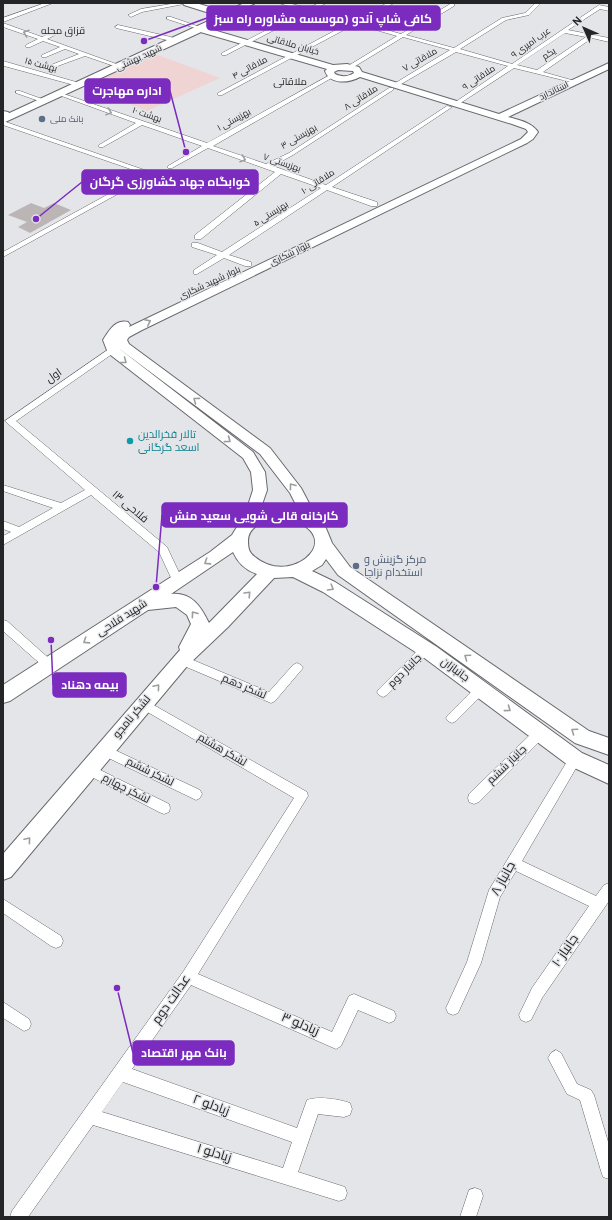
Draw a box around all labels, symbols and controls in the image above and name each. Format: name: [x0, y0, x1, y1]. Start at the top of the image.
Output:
callout: کافی شاپ آندو (موسسه مشاوره راه سبز: [207, 6, 440, 30]
north arrow: [564, 8, 604, 48]
text: کافی شاپ آندو (موسسه مشاوره راه سبز: [213, 12, 432, 28]
text: N: [570, 14, 585, 29]
district label: قزاق محله: [41, 25, 85, 38]
street label: ۹ عرب امیری: [509, 25, 553, 61]
one-way arrow: [22, 30, 29, 38]
street label: خیابان ملاقاتی: [266, 32, 320, 58]
street label: شهید بهشتی: [114, 43, 164, 73]
street label: یکم: [540, 45, 558, 63]
street label: ۷ ملاقاتی: [401, 46, 439, 74]
street label: ملاقاتی ۴: [230, 54, 270, 82]
street label: بهشت ۱۵: [24, 55, 58, 75]
street label: ملاقاتی ۹: [461, 63, 498, 93]
district label: ملاقاتی: [273, 76, 307, 89]
callout: اداره مهاجرت: [85, 79, 170, 103]
street label: استاندارد: [537, 79, 571, 103]
street label: ملاقاتی ۸: [342, 83, 380, 113]
text: اداره مهاجرت: [92, 84, 162, 100]
street label: بهشت ۱۰: [131, 105, 163, 125]
street label: بهزیستی ۱: [215, 106, 253, 134]
one-way arrow: [106, 107, 113, 115]
marker: بانک ملی: [37, 114, 47, 124]
place label: بانک ملی: [50, 114, 83, 125]
street label: ۳ بهزیستی: [279, 122, 319, 152]
street label: ۷ بهزیستی: [262, 151, 302, 175]
one-way arrow: [240, 154, 247, 162]
street label: ۱۰ ملاقاتی: [299, 167, 337, 197]
callout: خوابگاه جهاد کشاورزی گرگان: [82, 170, 258, 194]
text: خوابگاه جهاد کشاورزی گرگان: [90, 175, 250, 191]
street label: ۵ بهزیستی: [252, 199, 290, 229]
street label: بلوار شکاری: [268, 239, 312, 269]
street label: بلوار شهید شکاری: [177, 264, 243, 302]
one-way arrow: [144, 319, 151, 327]
one-way arrow: [120, 356, 127, 363]
street label: اول: [43, 366, 65, 386]
one-way arrow: [193, 398, 200, 405]
place label: تالار فخرالدین اسعد گرگانی: [138, 428, 200, 455]
one-way arrow: [224, 435, 231, 442]
marker: تالار فخرالدین اسعد گرگانی: [125, 436, 135, 446]
one-way arrow: [289, 483, 297, 490]
street label: ۱۳ فلاحی: [109, 488, 151, 526]
callout: کارخانه قالی شویی سعید منش: [162, 503, 347, 527]
text: کارخانه قالی شویی سعید منش: [169, 509, 339, 525]
place label: مرکز گزینش و استخدام نزاجا: [364, 553, 426, 580]
one-way arrow: [204, 557, 211, 565]
marker: مرکز گزینش و استخدام نزاجا: [351, 561, 361, 571]
one-way arrow: [327, 584, 334, 591]
one-way arrow: [243, 591, 251, 599]
street label: شهید فلاحی: [94, 596, 150, 640]
one-way arrow: [192, 611, 199, 618]
one-way arrow: [84, 636, 91, 643]
street label: جانباز دوم: [385, 651, 425, 691]
street label: جانبازان: [438, 655, 472, 685]
one-way arrow: [465, 655, 472, 662]
street label: لشکر دهم: [220, 671, 268, 703]
callout: بیمه دهناد: [53, 673, 126, 697]
text: بیمه دهناد: [61, 678, 119, 694]
one-way arrow: [153, 685, 160, 692]
street label: لشکر نامجو: [110, 693, 154, 741]
one-way arrow: [503, 704, 510, 711]
one-way arrow: [571, 728, 578, 736]
street label: لشکر هشتم: [195, 730, 249, 770]
street label: جانباز ششم: [484, 743, 530, 787]
street label: لشکر ششم: [124, 754, 176, 790]
street label: لشکر چهارم: [100, 771, 152, 807]
one-way arrow: [24, 837, 31, 844]
street label: جانباز ۸: [488, 859, 520, 899]
street label: ۱۰ جانباز: [549, 932, 583, 970]
street label: عدالت دوم: [149, 972, 195, 1028]
street label: زیادلو ۳: [278, 1010, 322, 1040]
callout: بانک مهر اقتصاد: [133, 1041, 234, 1065]
text: بانک مهر اقتصاد: [141, 1046, 227, 1062]
street label: زیادلو ۲: [190, 1092, 232, 1120]
street label: زیادلو ۱: [195, 1141, 233, 1167]

